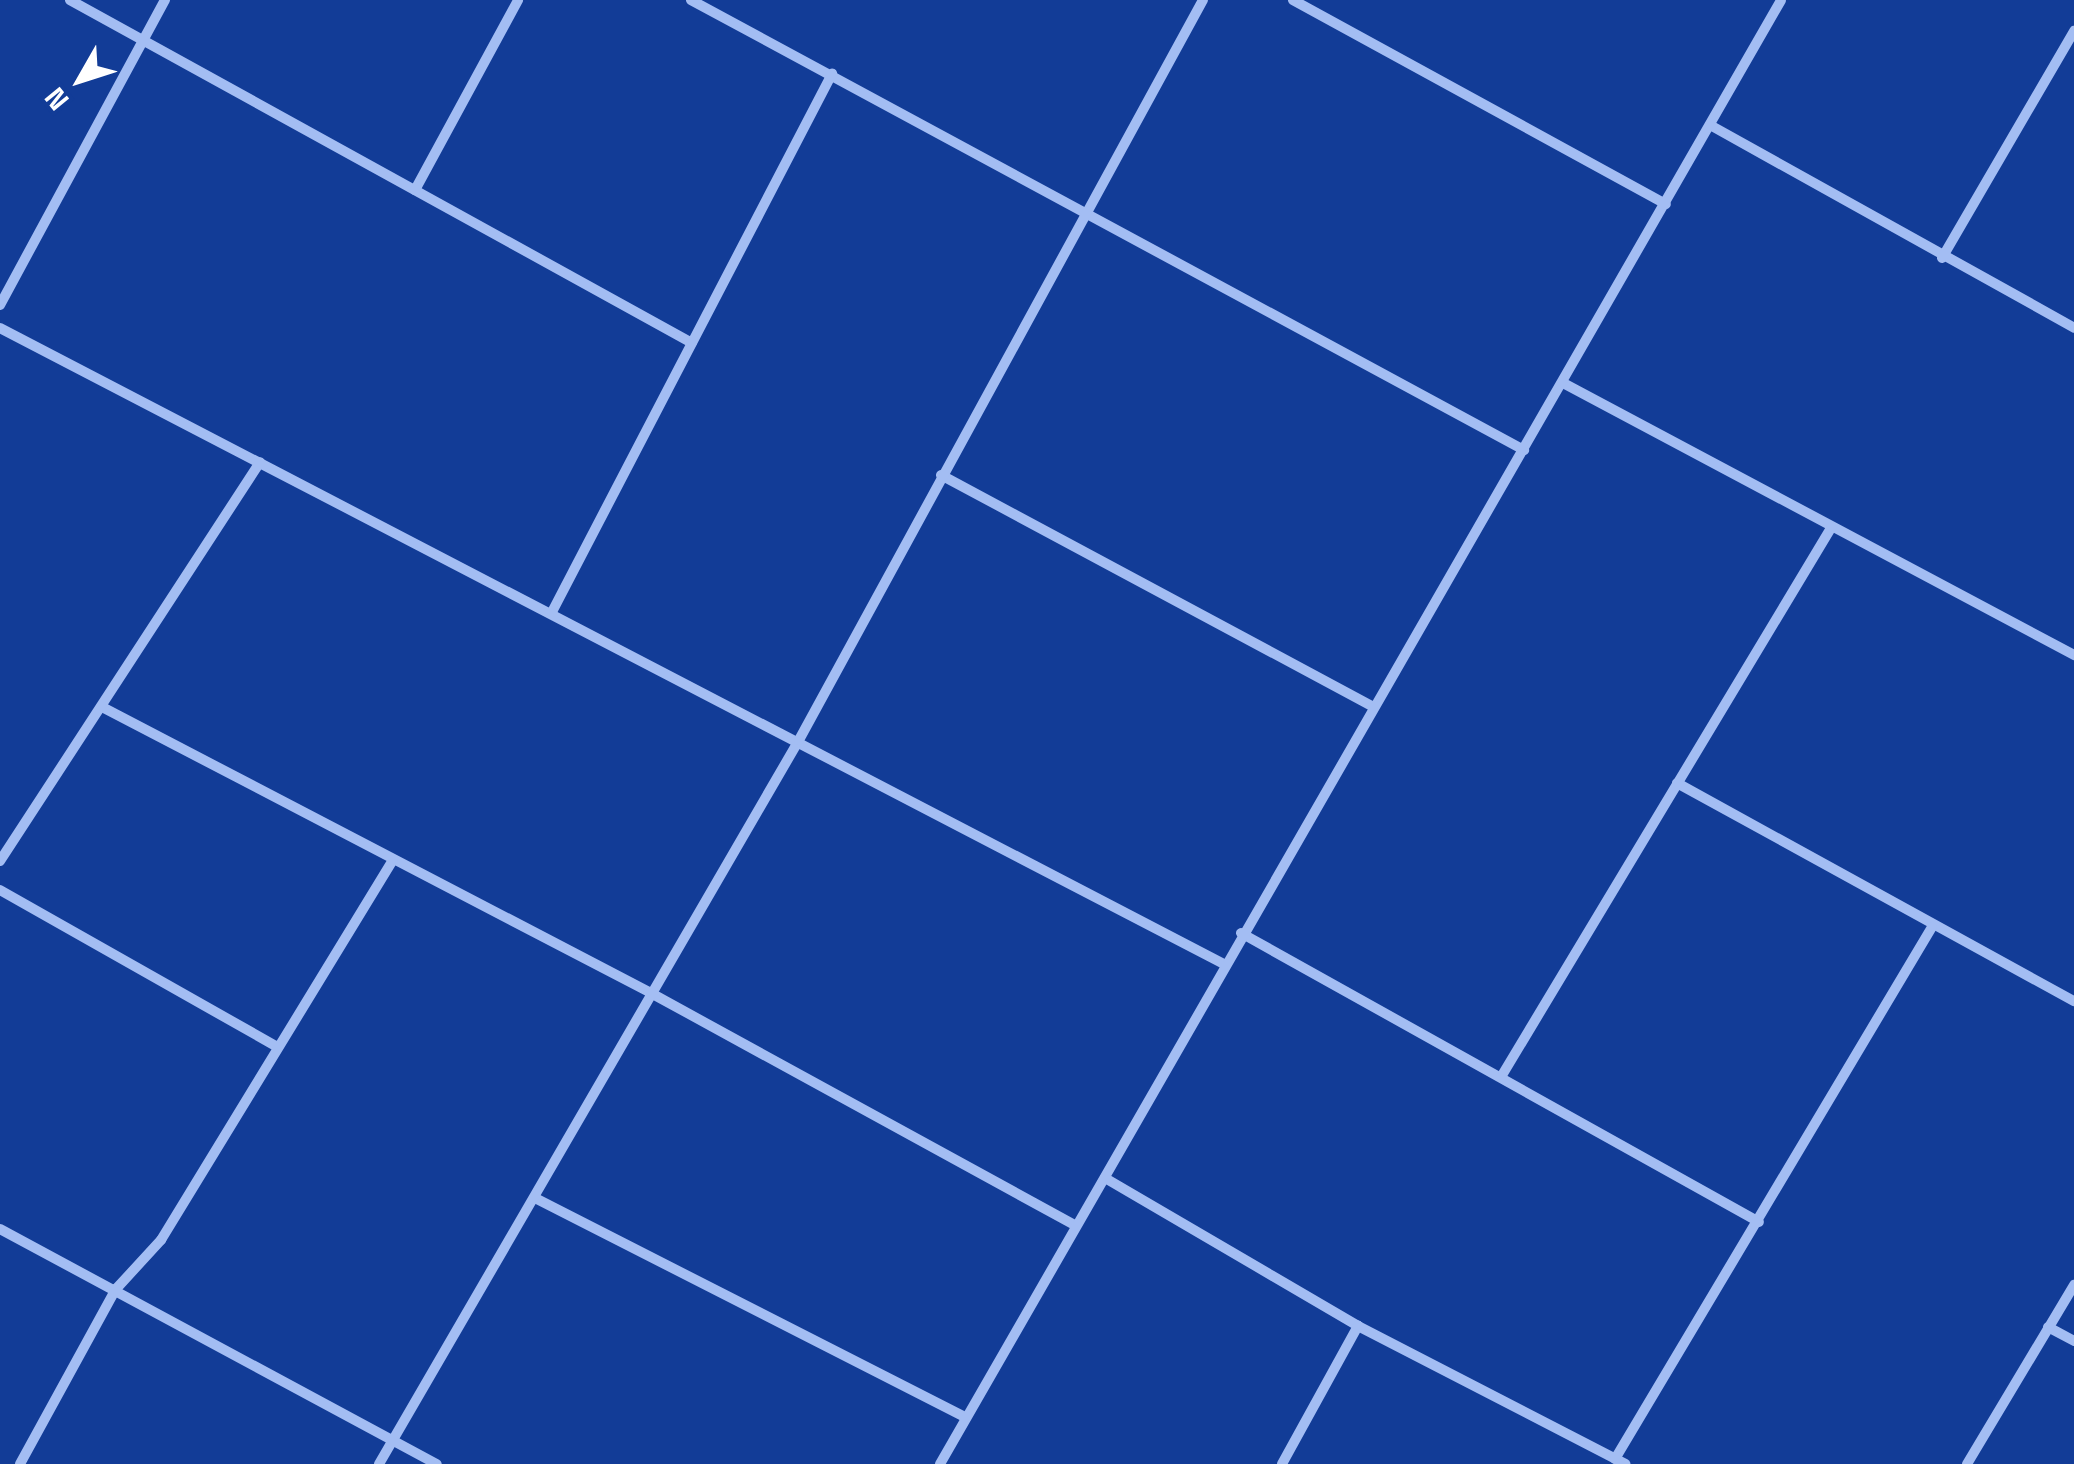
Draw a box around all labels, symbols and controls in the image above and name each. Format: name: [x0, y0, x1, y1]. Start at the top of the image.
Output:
north arrow: [30, 30, 130, 130]
text: N: [37, 80, 77, 118]

